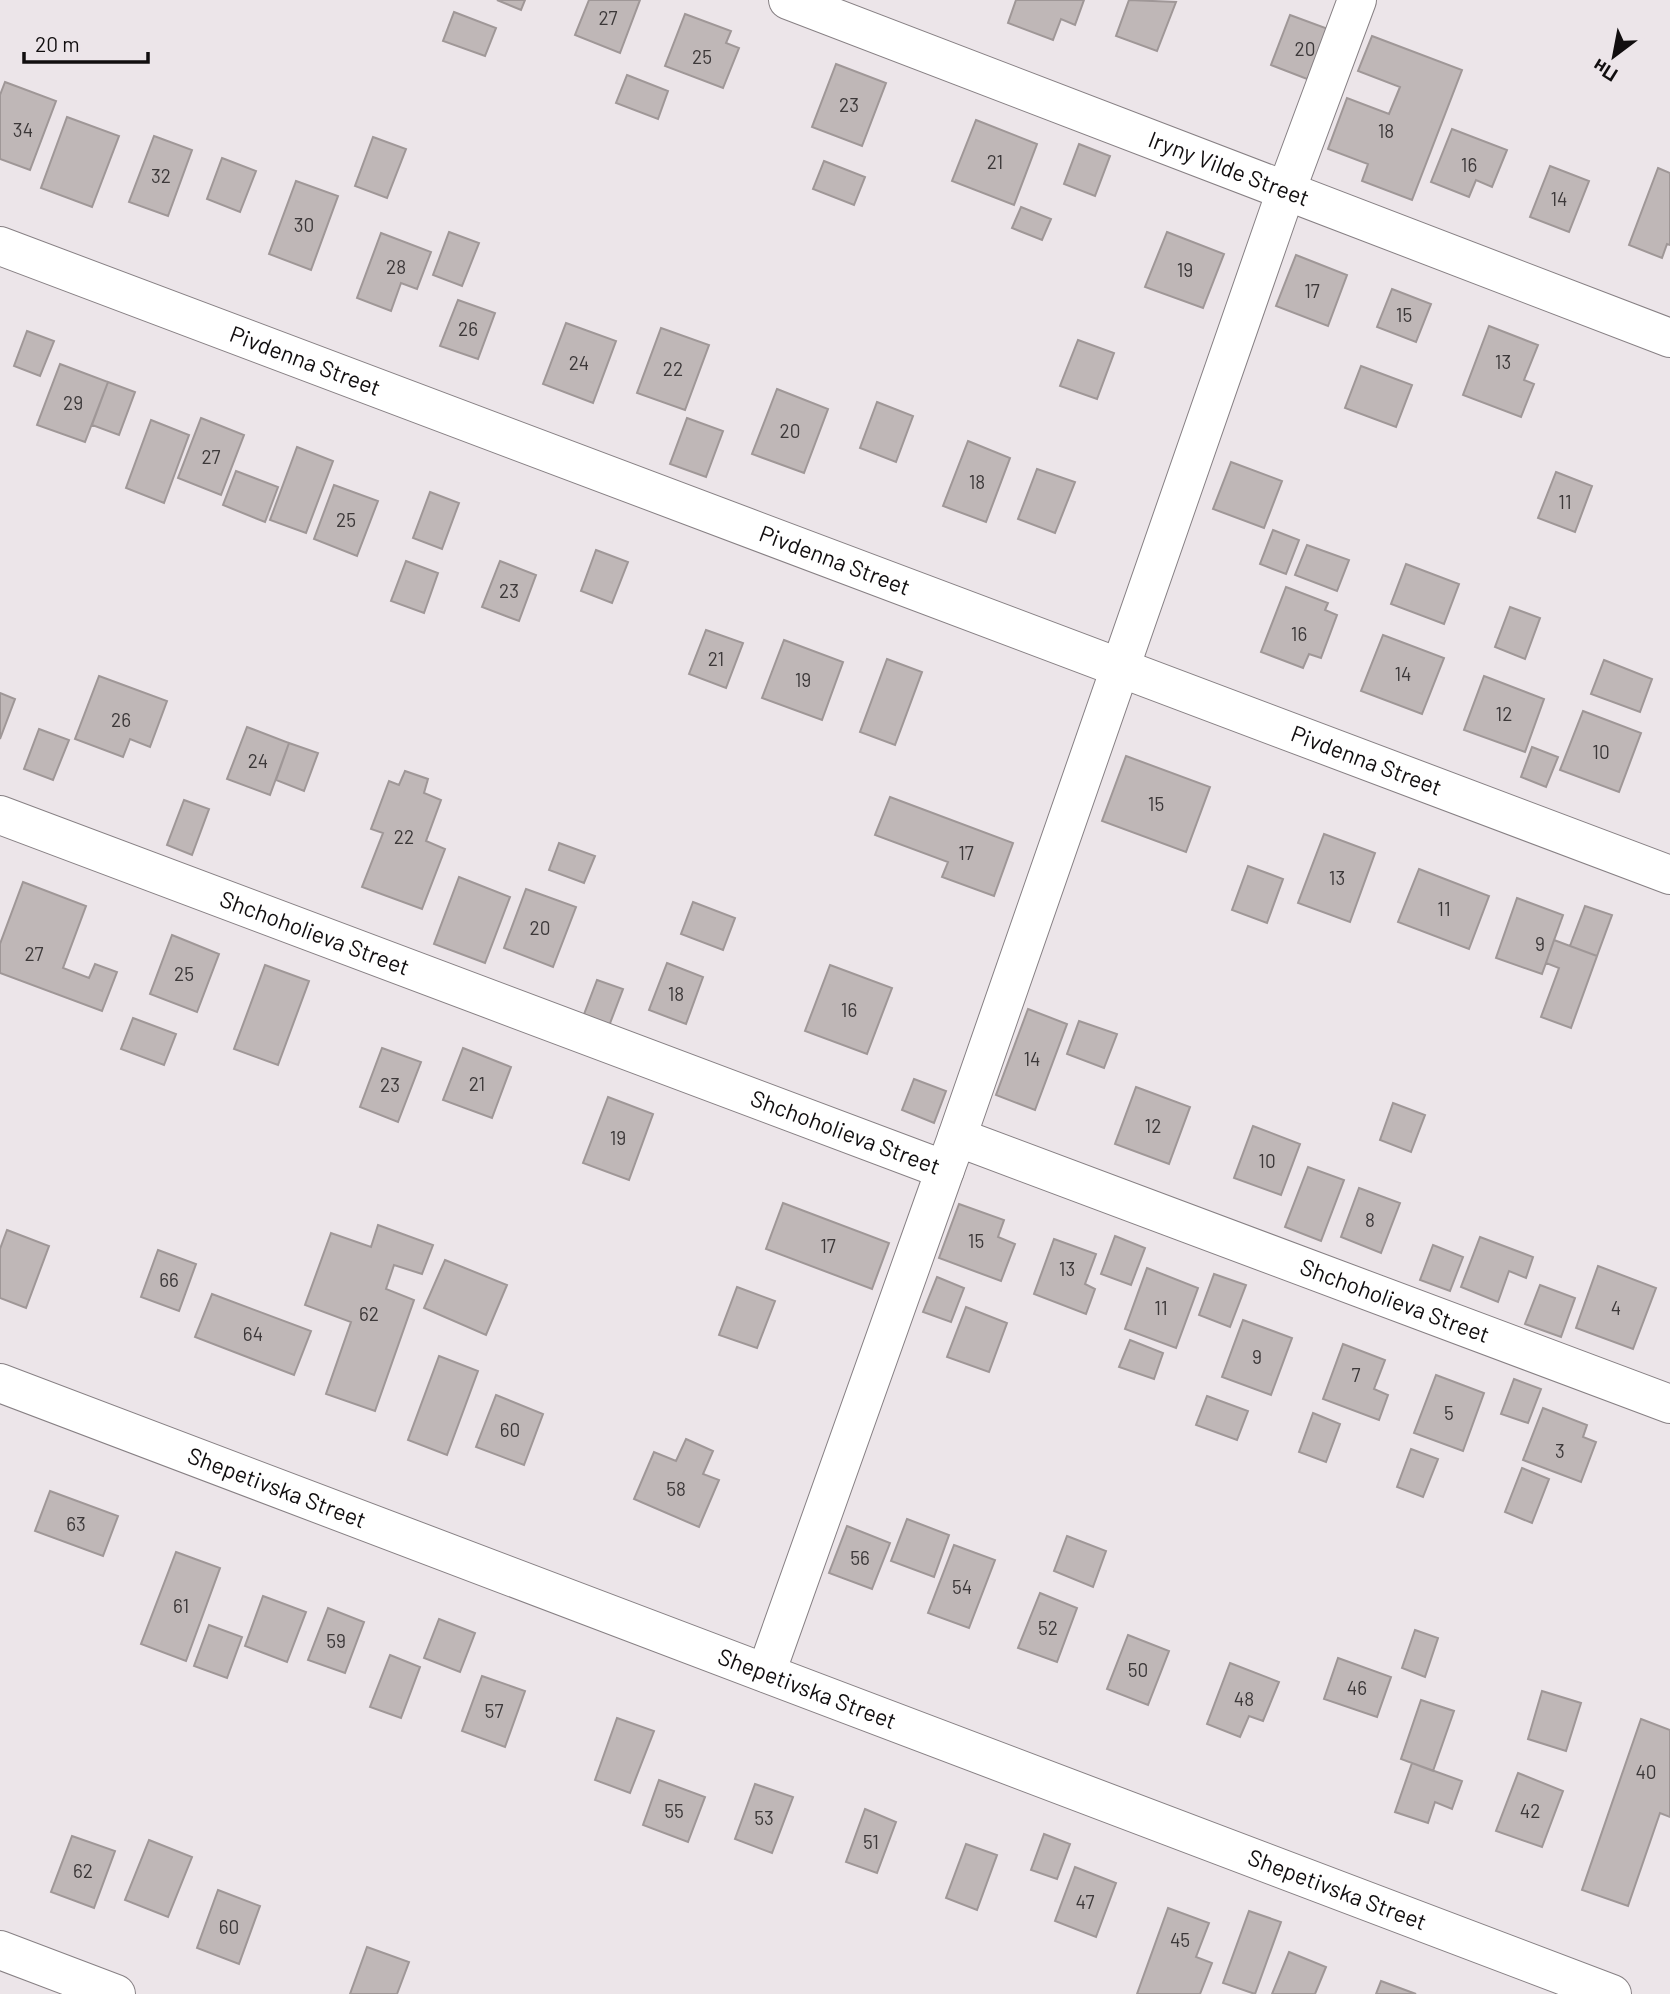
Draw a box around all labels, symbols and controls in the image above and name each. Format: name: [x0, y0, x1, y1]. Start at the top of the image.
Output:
house number: 27: [598, 6, 618, 29]
scale bar: [24, 21, 149, 65]
north arrow: [1579, 21, 1649, 91]
text: 20 m: [35, 31, 80, 56]
house number: 20: [1295, 37, 1315, 60]
house number: 25: [692, 45, 712, 68]
text: Пн: [1588, 54, 1621, 87]
house number: 23: [839, 93, 859, 116]
house number: 34: [13, 118, 33, 141]
house number: 18: [1378, 119, 1394, 142]
street label: Iryny Vilde Street: [1145, 124, 1313, 211]
house number: 21: [987, 150, 1003, 173]
house number: 16: [1461, 153, 1477, 176]
house number: 32: [151, 164, 171, 187]
house number: 14: [1550, 187, 1568, 210]
house number: 30: [294, 213, 314, 236]
house number: 28: [386, 255, 406, 278]
house number: 19: [1177, 258, 1193, 281]
house number: 17: [1304, 279, 1320, 302]
house number: 15: [1396, 303, 1412, 326]
house number: 26: [458, 317, 478, 340]
street label: Pivdenna Street: [226, 319, 385, 401]
house number: 13: [1495, 350, 1511, 373]
house number: 24: [569, 351, 589, 374]
house number: 22: [663, 357, 683, 380]
house number: 29: [63, 391, 83, 414]
house number: 20: [780, 419, 800, 442]
house number: 27: [201, 445, 221, 468]
house number: 18: [969, 470, 985, 493]
house number: 11: [1558, 490, 1572, 513]
house number: 25: [336, 508, 356, 531]
street label: Pivdenna Street: [756, 518, 914, 601]
house number: 23: [499, 579, 519, 602]
house number: 16: [1291, 622, 1307, 645]
house number: 21: [708, 647, 724, 670]
house number: 14: [1394, 662, 1412, 685]
house number: 19: [795, 668, 811, 691]
house number: 12: [1496, 702, 1512, 725]
house number: 26: [111, 708, 131, 731]
street label: Pivdenna Street: [1287, 719, 1446, 801]
house number: 10: [1592, 740, 1610, 763]
house number: 24: [248, 749, 268, 772]
house number: 15: [1148, 792, 1164, 815]
house number: 22: [394, 825, 414, 848]
house number: 17: [958, 841, 974, 864]
house number: 13: [1329, 866, 1345, 889]
street label: Shchoholieva Street: [216, 884, 414, 981]
house number: 11: [1437, 897, 1451, 920]
house number: 20: [530, 916, 550, 939]
house number: 9: [1535, 932, 1545, 955]
house number: 27: [24, 942, 44, 965]
house number: 25: [174, 962, 194, 985]
house number: 18: [668, 982, 684, 1005]
house number: 16: [841, 998, 857, 1021]
house number: 14: [1023, 1047, 1041, 1070]
house number: 21: [469, 1072, 485, 1095]
house number: 23: [380, 1073, 400, 1096]
street label: Shchoholieva Street: [747, 1083, 944, 1180]
house number: 12: [1145, 1114, 1161, 1137]
house number: 19: [610, 1126, 626, 1149]
house number: 10: [1258, 1149, 1276, 1172]
house number: 8: [1365, 1208, 1375, 1231]
house number: 15: [968, 1229, 984, 1252]
house number: 17: [820, 1234, 836, 1257]
street label: Shchoholieva Street: [1296, 1252, 1494, 1348]
house number: 13: [1059, 1257, 1075, 1280]
house number: 66: [159, 1268, 179, 1291]
house number: 11: [1154, 1296, 1168, 1319]
house number: 4: [1611, 1296, 1621, 1319]
house number: 62: [359, 1302, 379, 1325]
house number: 64: [243, 1322, 263, 1345]
house number: 9: [1252, 1345, 1262, 1368]
house number: 7: [1352, 1363, 1361, 1386]
house number: 5: [1444, 1401, 1454, 1424]
house number: 60: [500, 1418, 520, 1441]
house number: 3: [1555, 1439, 1565, 1462]
street label: Shepetivska Street: [184, 1440, 370, 1534]
house number: 58: [666, 1477, 686, 1500]
house number: 63: [66, 1512, 86, 1535]
house number: 56: [850, 1546, 870, 1569]
house number: 54: [952, 1575, 972, 1598]
house number: 61: [173, 1594, 189, 1617]
house number: 52: [1038, 1616, 1058, 1639]
house number: 59: [326, 1629, 346, 1652]
street label: Shepetivska Street: [714, 1641, 901, 1734]
house number: 50: [1128, 1658, 1148, 1681]
house number: 46: [1347, 1676, 1367, 1699]
house number: 48: [1234, 1687, 1254, 1710]
house number: 57: [485, 1699, 503, 1722]
house number: 40: [1635, 1760, 1657, 1783]
house number: 55: [664, 1799, 684, 1822]
house number: 42: [1520, 1799, 1540, 1822]
house number: 53: [754, 1806, 774, 1829]
house number: 51: [863, 1830, 879, 1853]
street label: Shepetivska Street: [1244, 1842, 1431, 1935]
house number: 62: [73, 1859, 93, 1882]
house number: 47: [1076, 1890, 1094, 1913]
house number: 60: [219, 1915, 239, 1938]
house number: 45: [1170, 1928, 1190, 1951]

